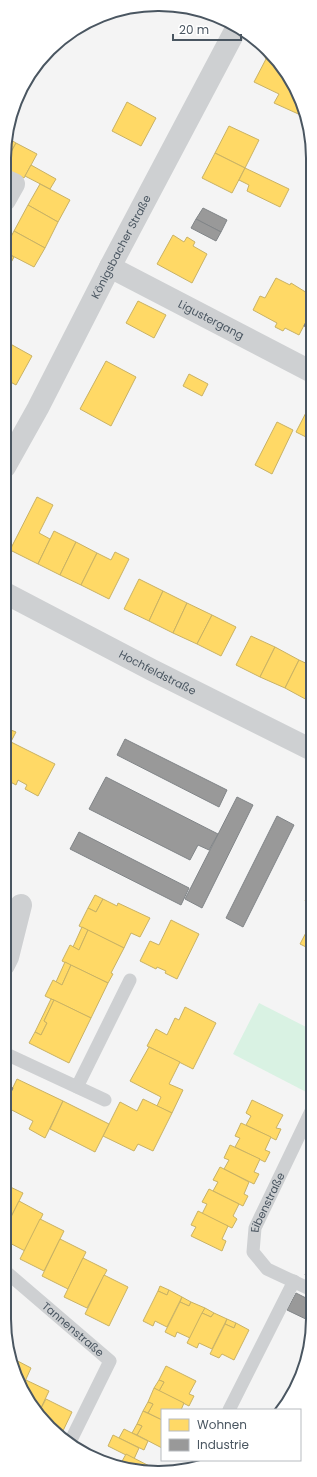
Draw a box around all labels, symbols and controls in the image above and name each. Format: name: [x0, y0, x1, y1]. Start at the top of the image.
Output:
scale bar: [173, 16, 241, 42]
text: 20 m: [179, 21, 209, 38]
street label: Königsbacher Straße: [87, 192, 155, 301]
street label: Ligustergang: [176, 296, 247, 343]
street label: Hochfeldstraße: [116, 646, 199, 699]
street label: Eibenstraße: [247, 1169, 289, 1233]
street label: Tannenstraße: [39, 1298, 108, 1361]
legend: [161, 1409, 301, 1461]
text: Wohnen: [197, 1416, 247, 1433]
text: Industrie: [197, 1436, 249, 1453]

